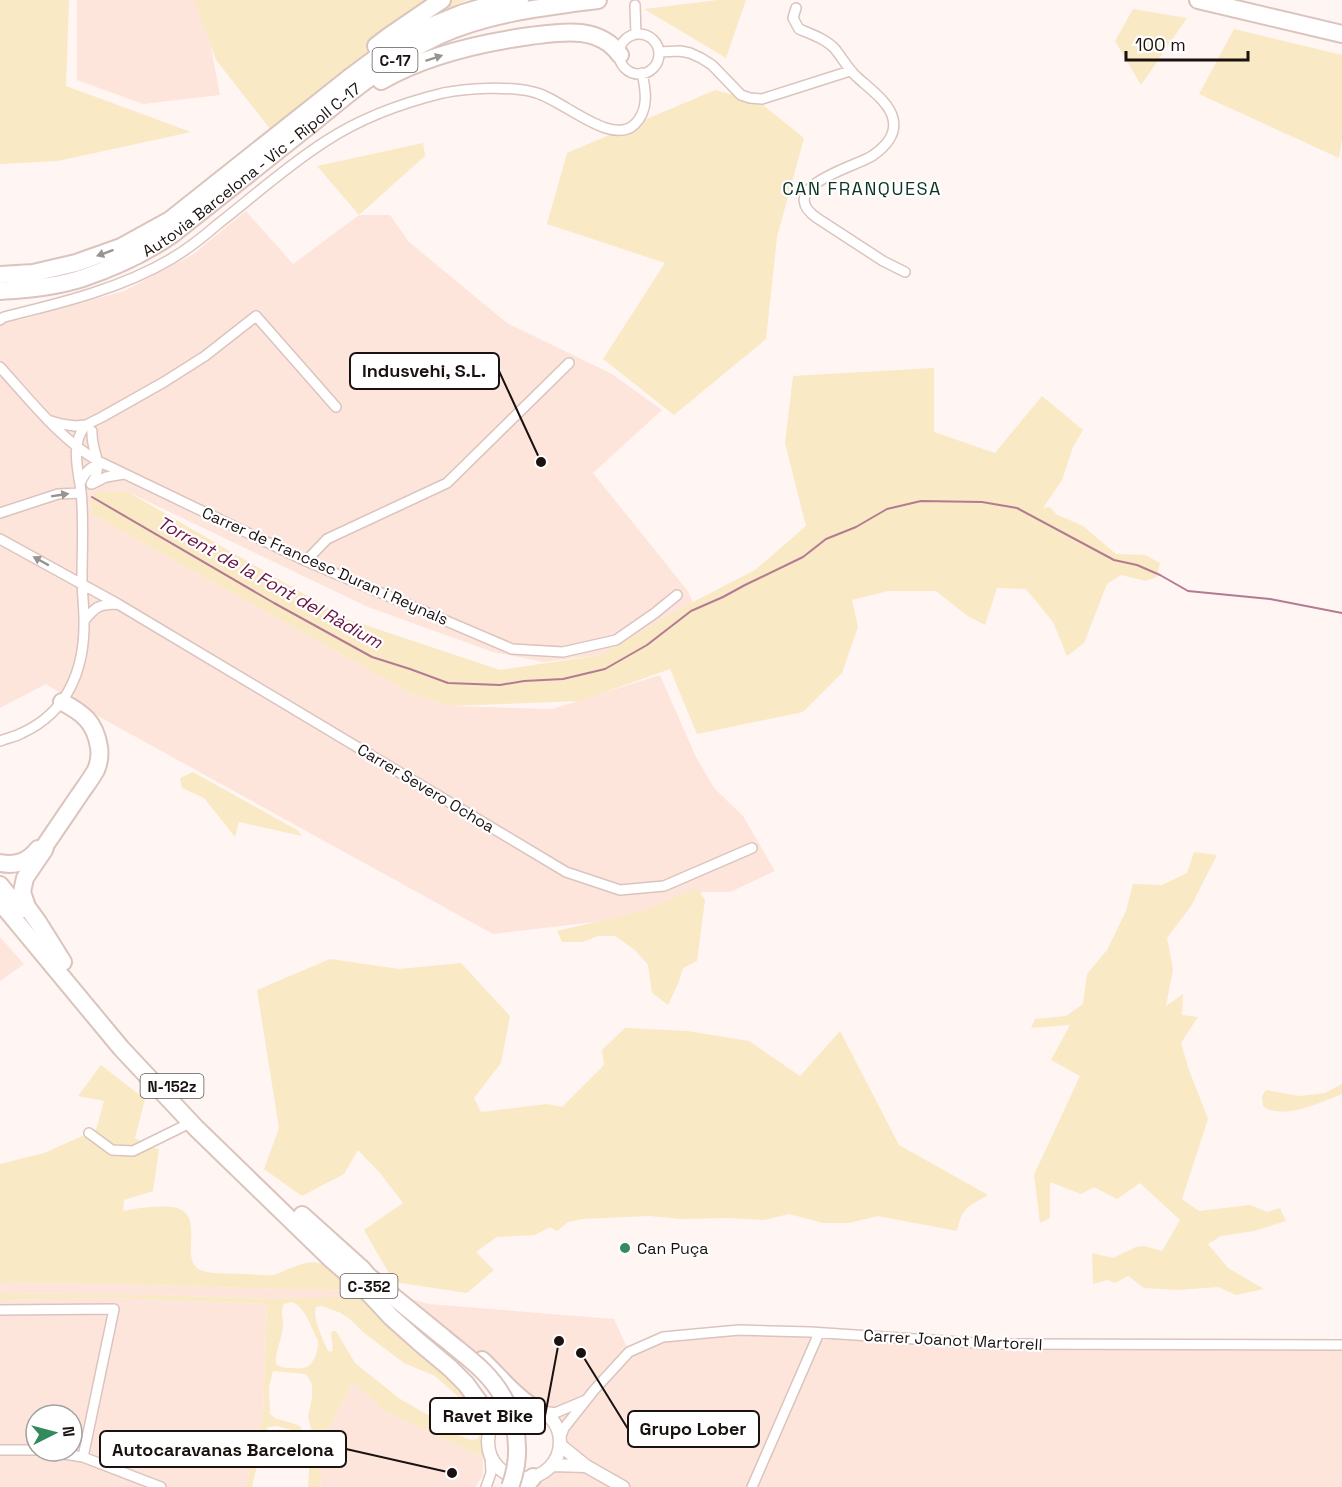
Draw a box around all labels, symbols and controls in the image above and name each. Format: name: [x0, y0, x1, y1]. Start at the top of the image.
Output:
scale bar: [1126, 24, 1248, 62]
text: 100 m: [1135, 33, 1186, 56]
road number: C-17: [372, 48, 418, 72]
one-way arrow: [425, 53, 443, 63]
street label: Autovia Barcelona - Vic - Ripoll C-17: [138, 78, 365, 261]
district label: CAN FRANQUESA: [782, 177, 942, 200]
one-way arrow: [95, 248, 113, 258]
callout: Indusvehi, S.L.: [350, 353, 499, 389]
text: Indusvehi, S.L.: [362, 359, 486, 382]
one-way arrow: [51, 490, 70, 499]
street label: Carrer de Francesc Duran i Reynals: [199, 502, 451, 630]
water label: Torrent de la Font del Ràdium: [154, 511, 387, 654]
one-way arrow: [32, 556, 49, 566]
street label: Carrer Severo Ochoa: [354, 739, 498, 837]
road number: N-152z: [140, 1074, 204, 1098]
place label: Can Puça: [637, 1238, 709, 1259]
marker: Can Puça: [618, 1241, 632, 1255]
road number: C-352: [340, 1274, 398, 1298]
street label: Carrer Joanot Martorell: [863, 1325, 1043, 1355]
callout: Ravet Bike: [430, 1398, 545, 1434]
north arrow: [24, 1403, 84, 1463]
text: Ravet Bike: [443, 1404, 533, 1427]
callout: Grupo Lober: [628, 1411, 759, 1447]
text: Grupo Lober: [640, 1417, 746, 1440]
text: N: [57, 1425, 79, 1438]
callout: Autocaravanas Barcelona: [100, 1431, 346, 1467]
text: Autocaravanas Barcelona: [112, 1438, 335, 1461]

